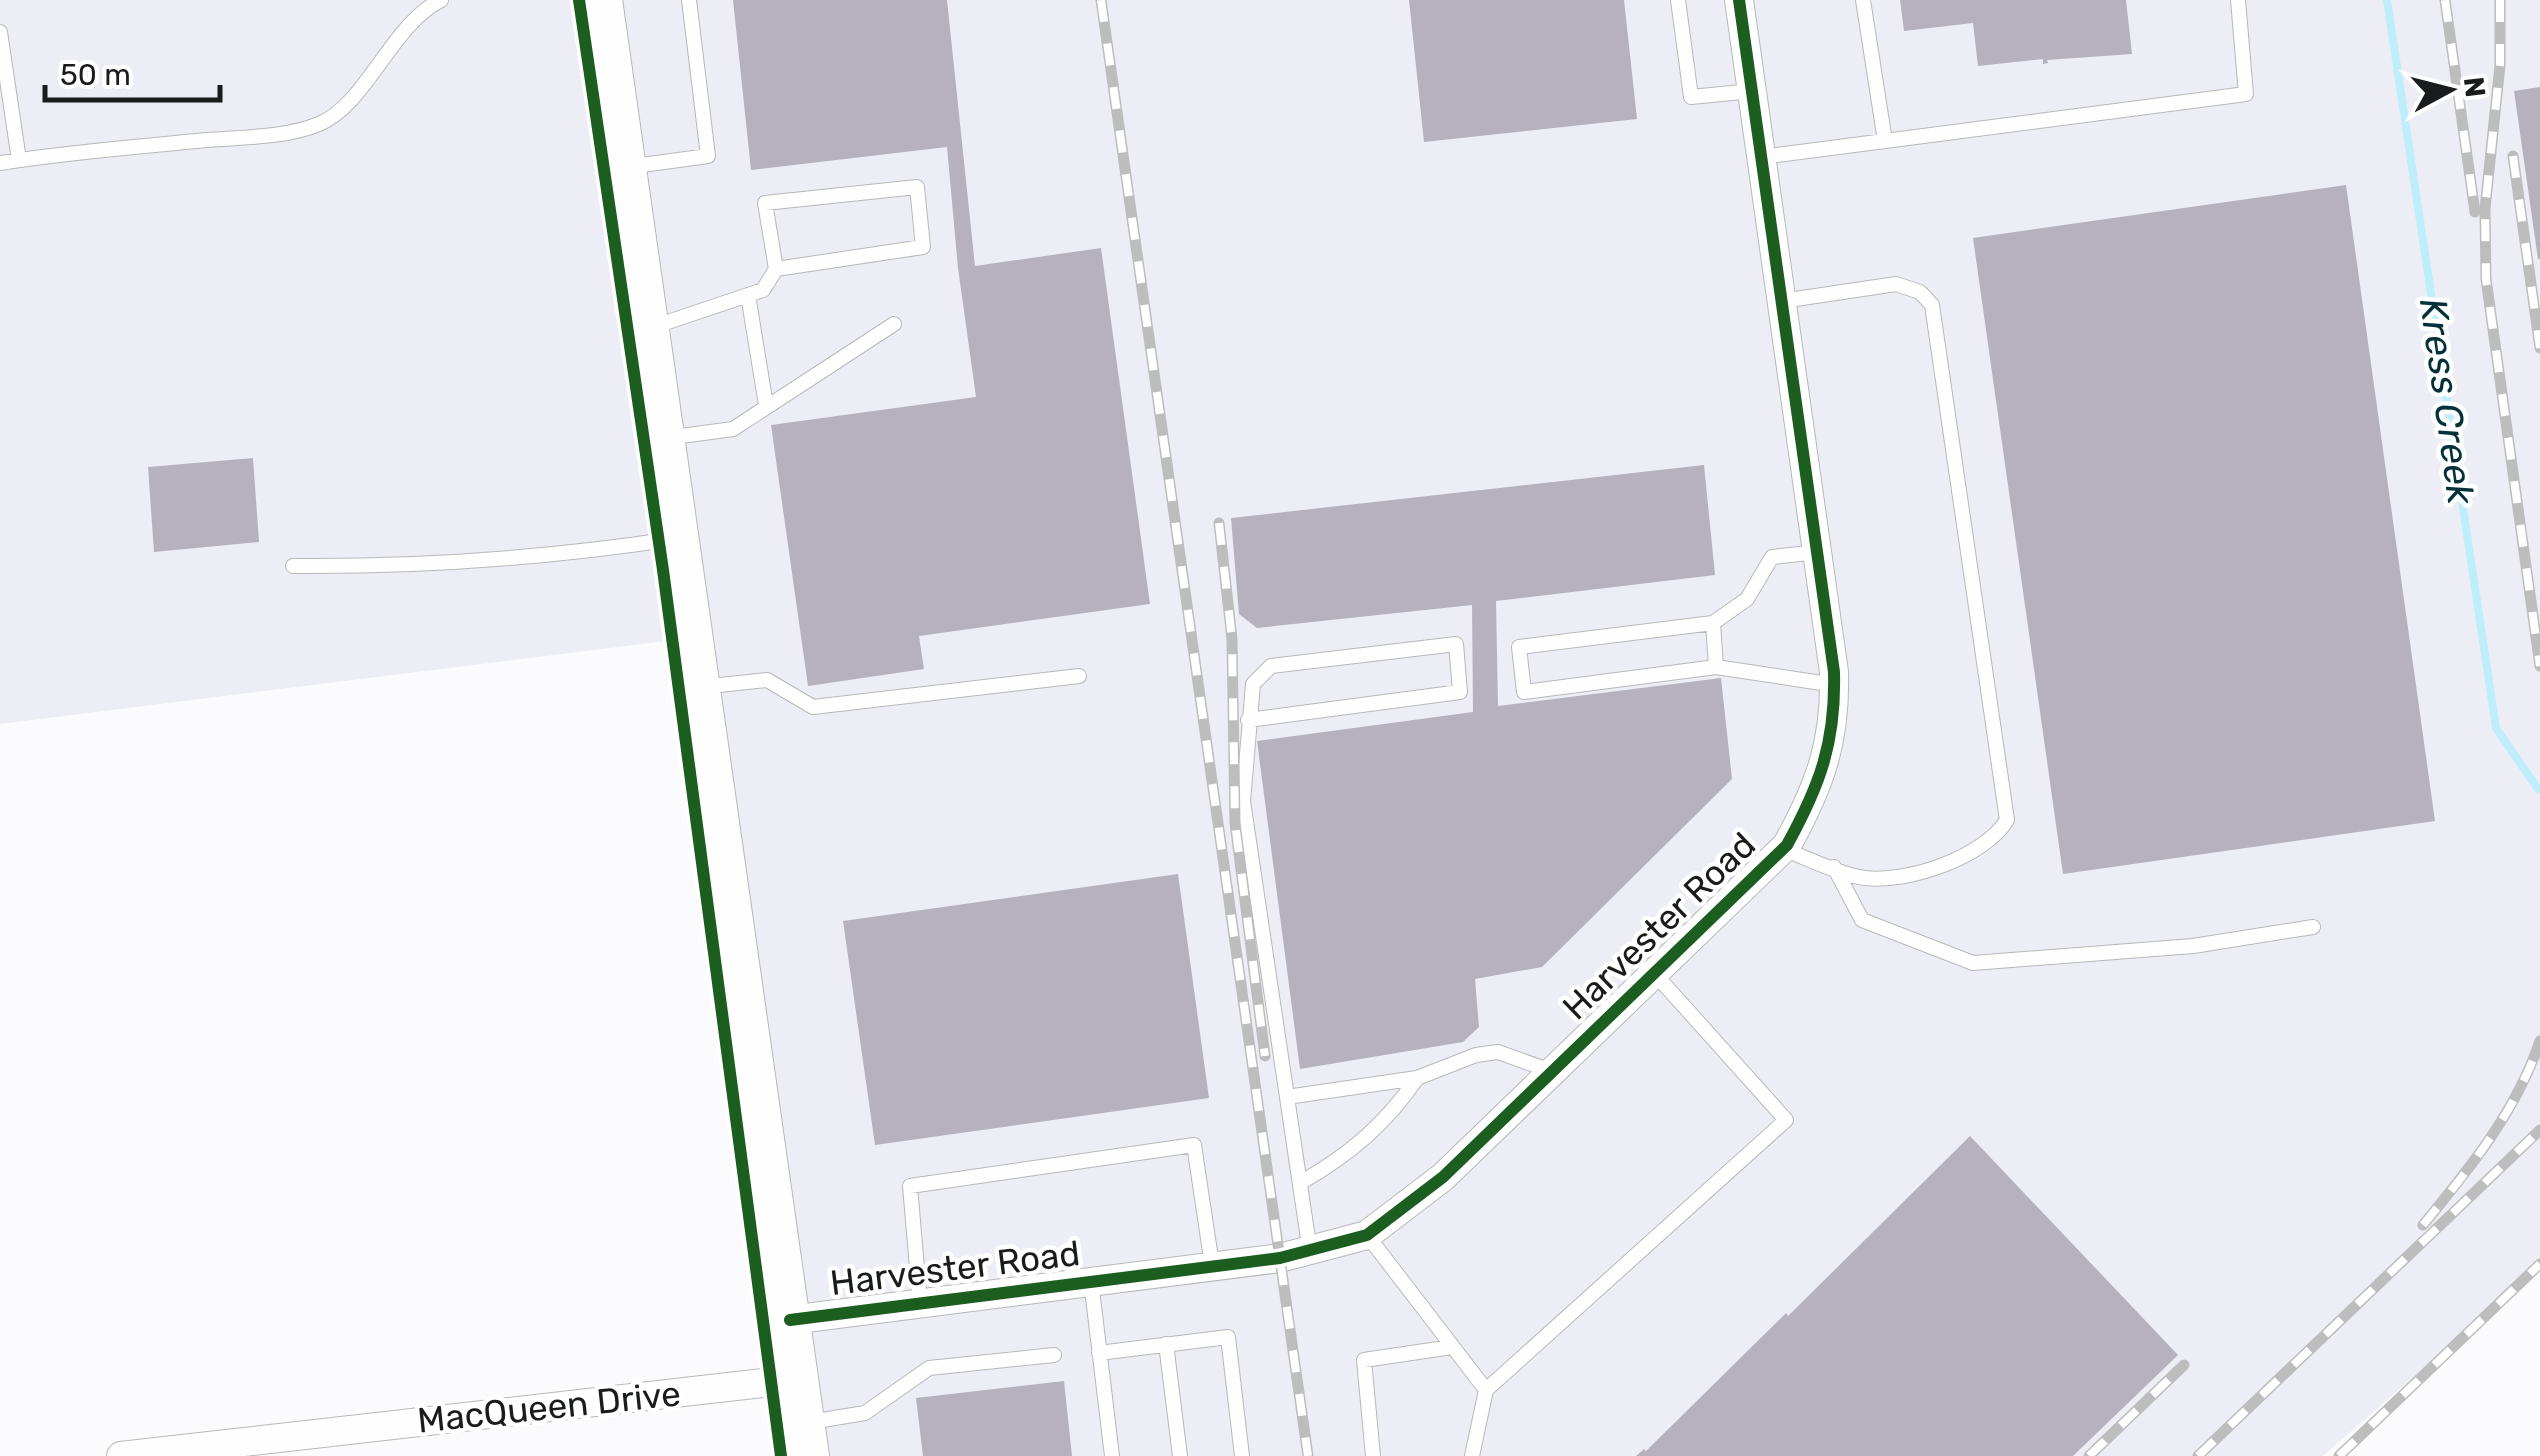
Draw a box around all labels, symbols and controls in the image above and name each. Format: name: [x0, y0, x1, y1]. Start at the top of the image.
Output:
scale bar: [45, 40, 220, 102]
north arrow: [2400, 40, 2500, 140]
text: 50 m: [60, 57, 131, 93]
text: N: [2457, 75, 2492, 99]
water label: Kress Creek: [2410, 295, 2484, 507]
street label: Harvester Road: [1554, 824, 1764, 1028]
street label: Harvester Road: [828, 1232, 1082, 1304]
street label: MacQueen Drive: [415, 1372, 683, 1442]

